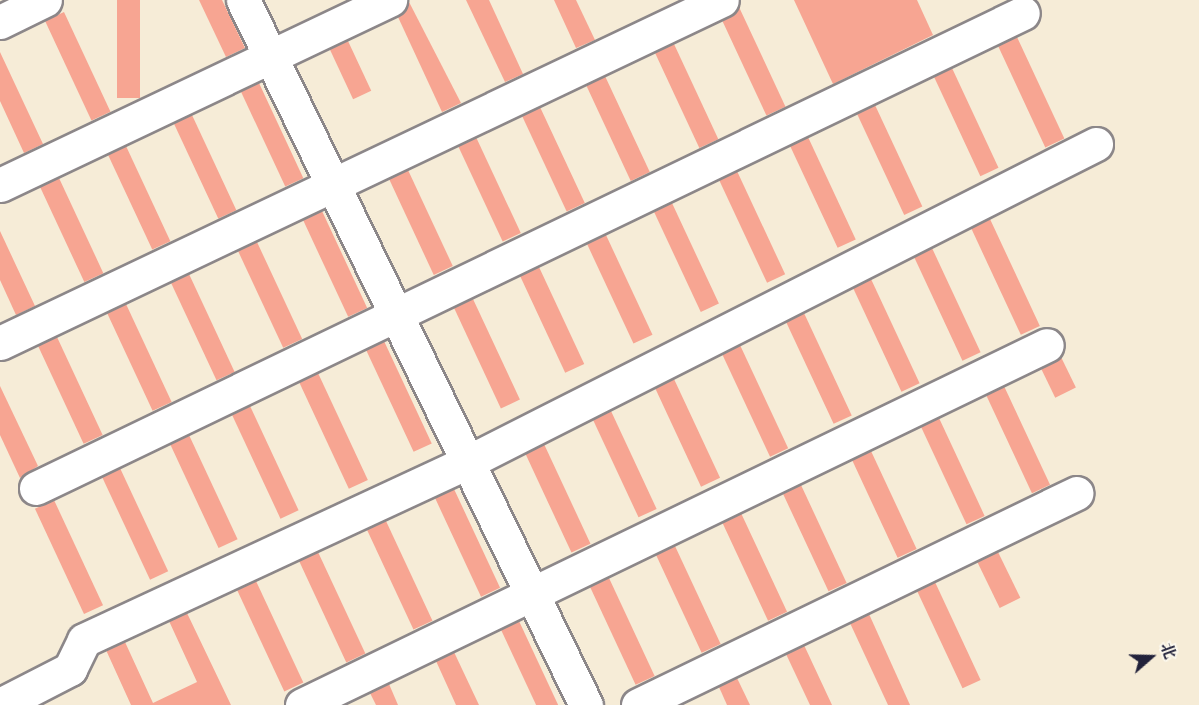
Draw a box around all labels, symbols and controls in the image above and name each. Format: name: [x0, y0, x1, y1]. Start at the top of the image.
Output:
north arrow: [1121, 627, 1181, 687]
text: 北: [1155, 640, 1181, 662]

